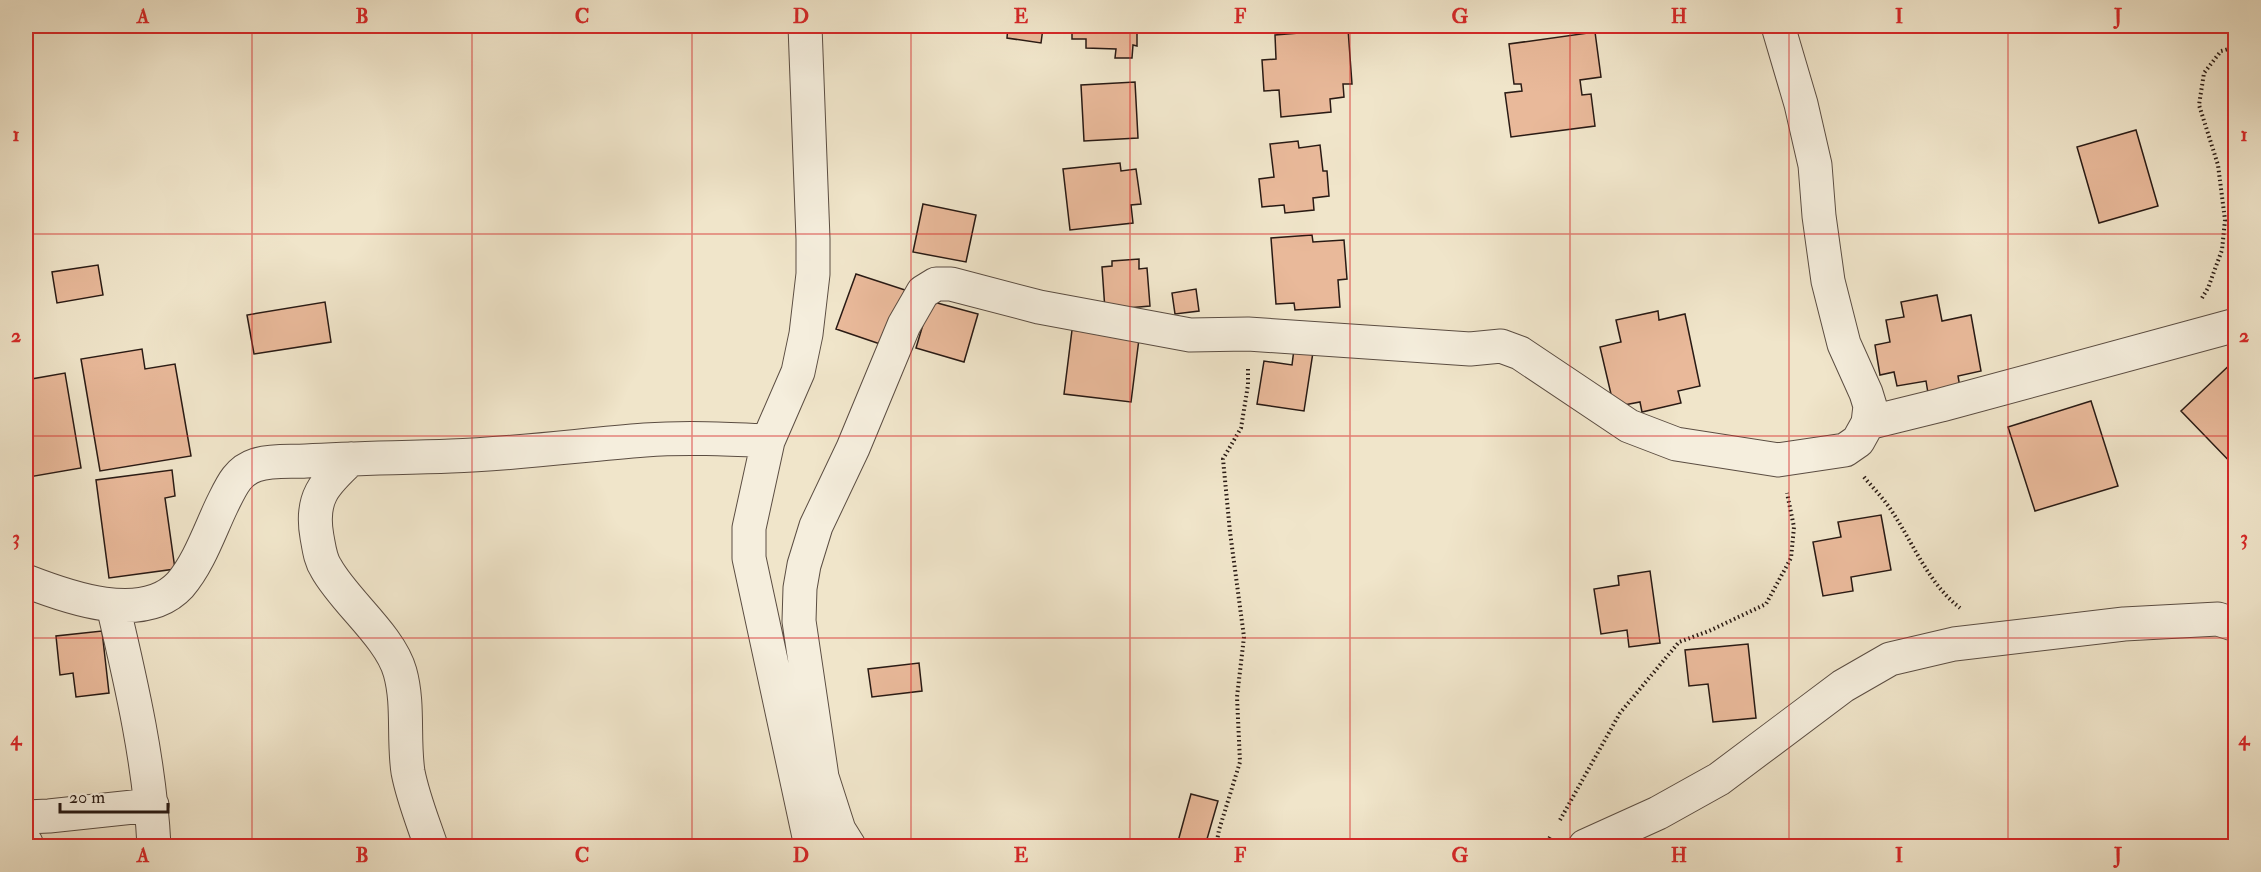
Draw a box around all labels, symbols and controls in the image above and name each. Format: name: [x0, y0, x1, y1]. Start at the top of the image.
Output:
text: A: [136, 4, 150, 29]
text: B: [355, 4, 369, 29]
text: C: [575, 4, 589, 29]
text: D: [793, 4, 809, 29]
text: E: [1014, 4, 1029, 29]
text: F: [1234, 4, 1247, 29]
text: G: [1452, 4, 1469, 29]
text: H: [1671, 4, 1687, 29]
text: I: [1895, 4, 1903, 29]
text: J: [2113, 4, 2122, 29]
text: 1: [12, 122, 20, 147]
text: 1: [2240, 122, 2248, 147]
text: 2: [11, 323, 21, 348]
text: 2: [2239, 323, 2249, 348]
text: 3: [12, 525, 20, 550]
text: 3: [2240, 525, 2248, 550]
text: 4: [10, 726, 23, 751]
text: 4: [2238, 726, 2251, 751]
scale bar: [60, 776, 168, 814]
text: 20 m: [69, 786, 105, 809]
text: A: [136, 843, 150, 868]
text: B: [355, 843, 369, 868]
text: C: [575, 843, 589, 868]
text: D: [793, 843, 809, 868]
text: E: [1014, 843, 1029, 868]
text: F: [1234, 843, 1247, 868]
text: G: [1452, 843, 1469, 868]
text: H: [1671, 843, 1687, 868]
text: I: [1895, 843, 1903, 868]
text: J: [2113, 843, 2122, 868]

